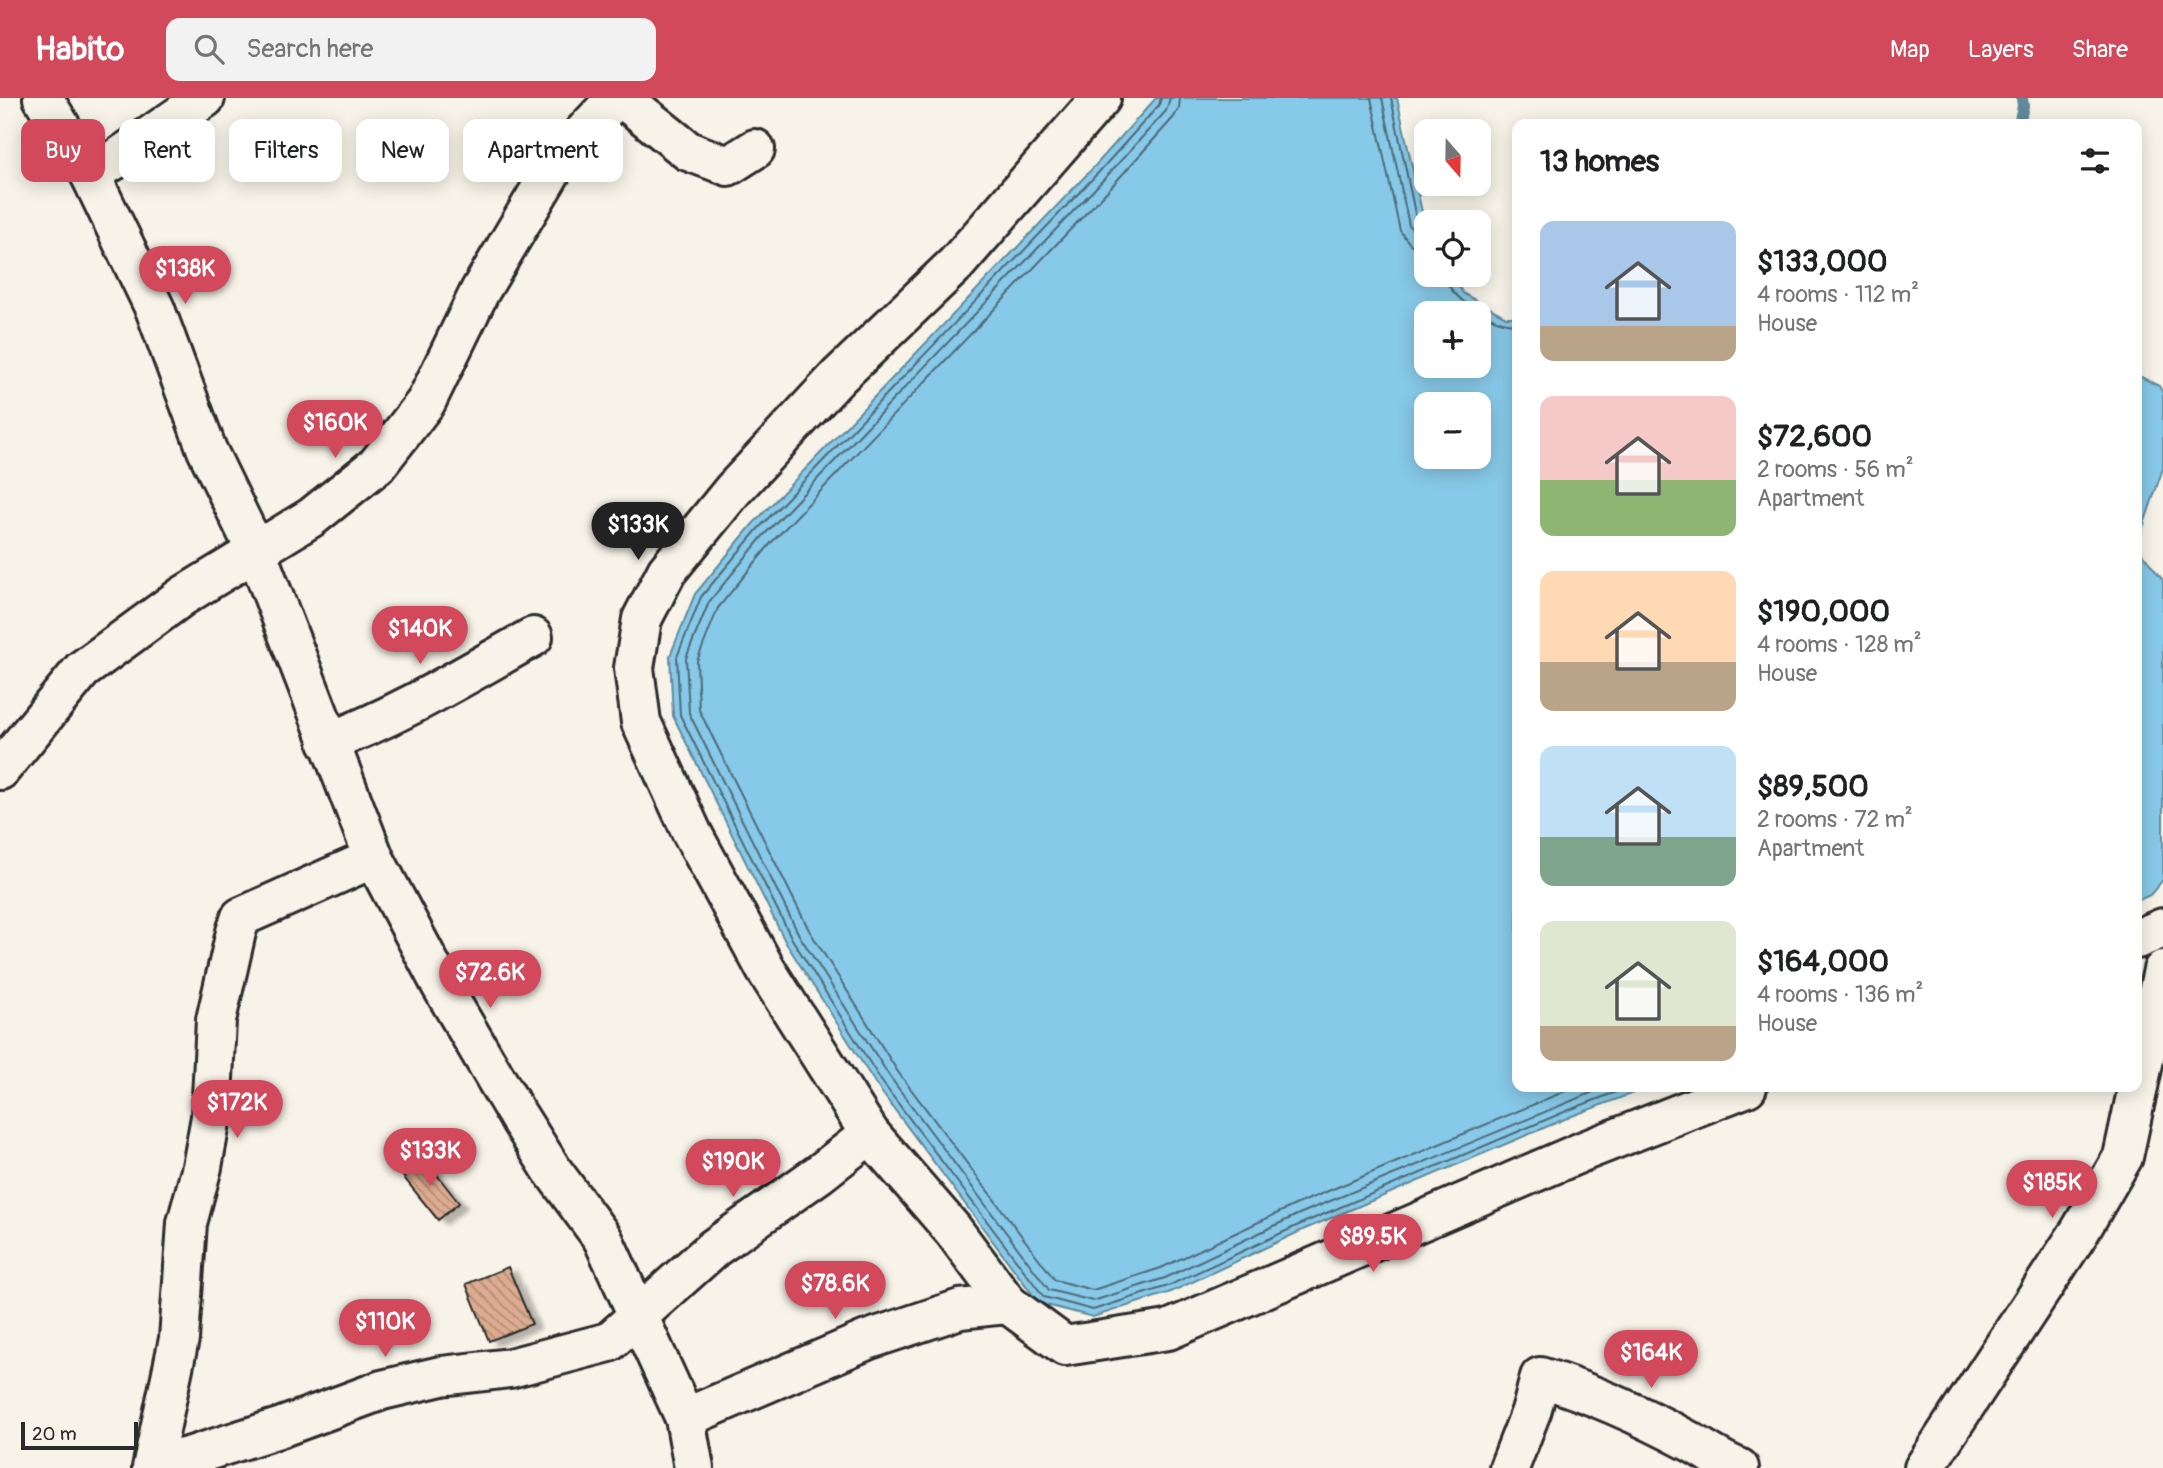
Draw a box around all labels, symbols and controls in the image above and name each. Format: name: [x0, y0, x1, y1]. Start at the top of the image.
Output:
search box: [166, 18, 656, 81]
text: Habito: [35, 29, 124, 70]
icon: search: [190, 30, 228, 68]
text: Search here: [246, 33, 373, 65]
text: Map: [1890, 35, 1930, 64]
text: Layers: [1968, 35, 2034, 64]
text: Share: [2072, 35, 2128, 64]
chip: Buy: [21, 119, 105, 182]
chip: Rent: [119, 119, 215, 182]
chip: Filters: [229, 119, 342, 182]
chip: New: [356, 119, 449, 182]
chip: Apartment: [463, 119, 623, 182]
north arrow: [1414, 119, 1491, 196]
map controls: [1414, 119, 1491, 469]
icon: filters: [2076, 142, 2114, 180]
text: 13 homes: [1540, 143, 1659, 180]
button: locate: [1414, 210, 1491, 287]
text: $133,000: [1757, 243, 1888, 280]
pin: $138K: [136, 246, 234, 306]
icon: home: [1596, 249, 1680, 333]
text: $138K: [155, 254, 215, 283]
text: 4 rooms · 112 m²: [1757, 280, 1919, 309]
button: +: [1414, 301, 1491, 378]
text: House: [1757, 309, 1817, 338]
button: −: [1414, 392, 1491, 469]
pin: $160K: [286, 400, 384, 460]
text: $160K: [303, 408, 367, 437]
text: $72,600: [1757, 418, 1872, 455]
icon: home: [1596, 424, 1680, 508]
text: 2 rooms · 56 m²: [1757, 455, 1914, 484]
text: Apartment: [1757, 484, 1864, 513]
pin: $133K: [589, 503, 687, 562]
text: $133K: [608, 510, 669, 539]
text: $190,000: [1757, 593, 1890, 630]
icon: home: [1596, 599, 1680, 683]
pin: $140K: [371, 606, 469, 666]
text: $140K: [388, 614, 452, 643]
text: 4 rooms · 128 m²: [1757, 630, 1922, 659]
text: House: [1757, 659, 1817, 688]
text: $89,500: [1757, 768, 1869, 805]
icon: home: [1596, 774, 1680, 858]
text: 2 rooms · 72 m²: [1757, 805, 1913, 834]
text: Apartment: [1757, 834, 1864, 863]
text: $164,000: [1757, 943, 1889, 980]
icon: home: [1596, 949, 1680, 1033]
pin: $72.6K: [433, 950, 547, 1010]
text: $72.6K: [455, 958, 525, 987]
text: 4 rooms · 136 m²: [1757, 980, 1923, 1009]
text: House: [1757, 1009, 1817, 1038]
pin: $172K: [188, 1080, 286, 1140]
text: $172K: [207, 1088, 267, 1117]
pin: $133K: [381, 1128, 479, 1188]
text: $133K: [400, 1136, 461, 1165]
pin: $190K: [684, 1140, 782, 1199]
text: $190K: [702, 1147, 764, 1176]
pin: $185K: [2003, 1160, 2101, 1220]
text: $185K: [2022, 1168, 2082, 1197]
pin: $89.5K: [1316, 1214, 1430, 1274]
text: $89.5K: [1339, 1222, 1407, 1251]
pin: $78.6K: [778, 1262, 892, 1321]
text: $78.6K: [801, 1269, 869, 1298]
pin: $110K: [336, 1300, 434, 1359]
text: $110K: [355, 1307, 415, 1336]
pin: $164K: [1602, 1330, 1700, 1390]
text: $164K: [1620, 1338, 1682, 1367]
scale bar: [21, 1419, 138, 1451]
text: 20 m: [32, 1422, 77, 1446]

